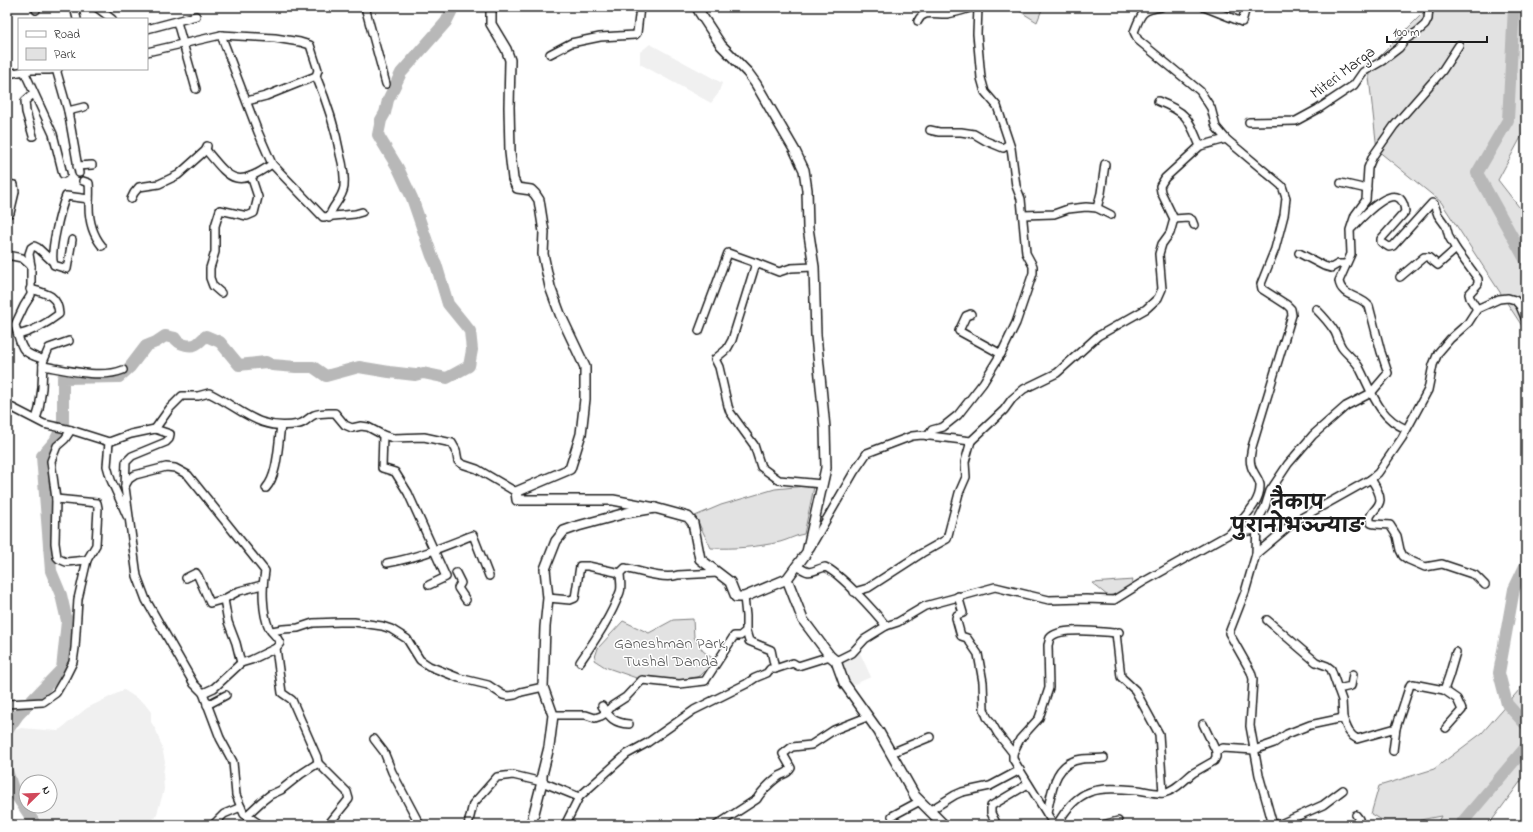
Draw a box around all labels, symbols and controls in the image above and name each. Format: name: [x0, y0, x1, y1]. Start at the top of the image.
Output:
legend: [18, 18, 148, 70]
scale bar: [1387, 18, 1487, 44]
text: 100 m: [1393, 24, 1420, 42]
text: Road: [54, 26, 80, 44]
street label: Miteri Marga: [1305, 41, 1381, 105]
text: Park: [54, 46, 76, 64]
district label: नैकाप पुरानोभञ्ज्याङ: [1230, 485, 1367, 542]
park label: Ganeshman Park, Tushal Danda: [614, 632, 728, 674]
north arrow: [18, 774, 58, 814]
text: N: [37, 784, 55, 797]

